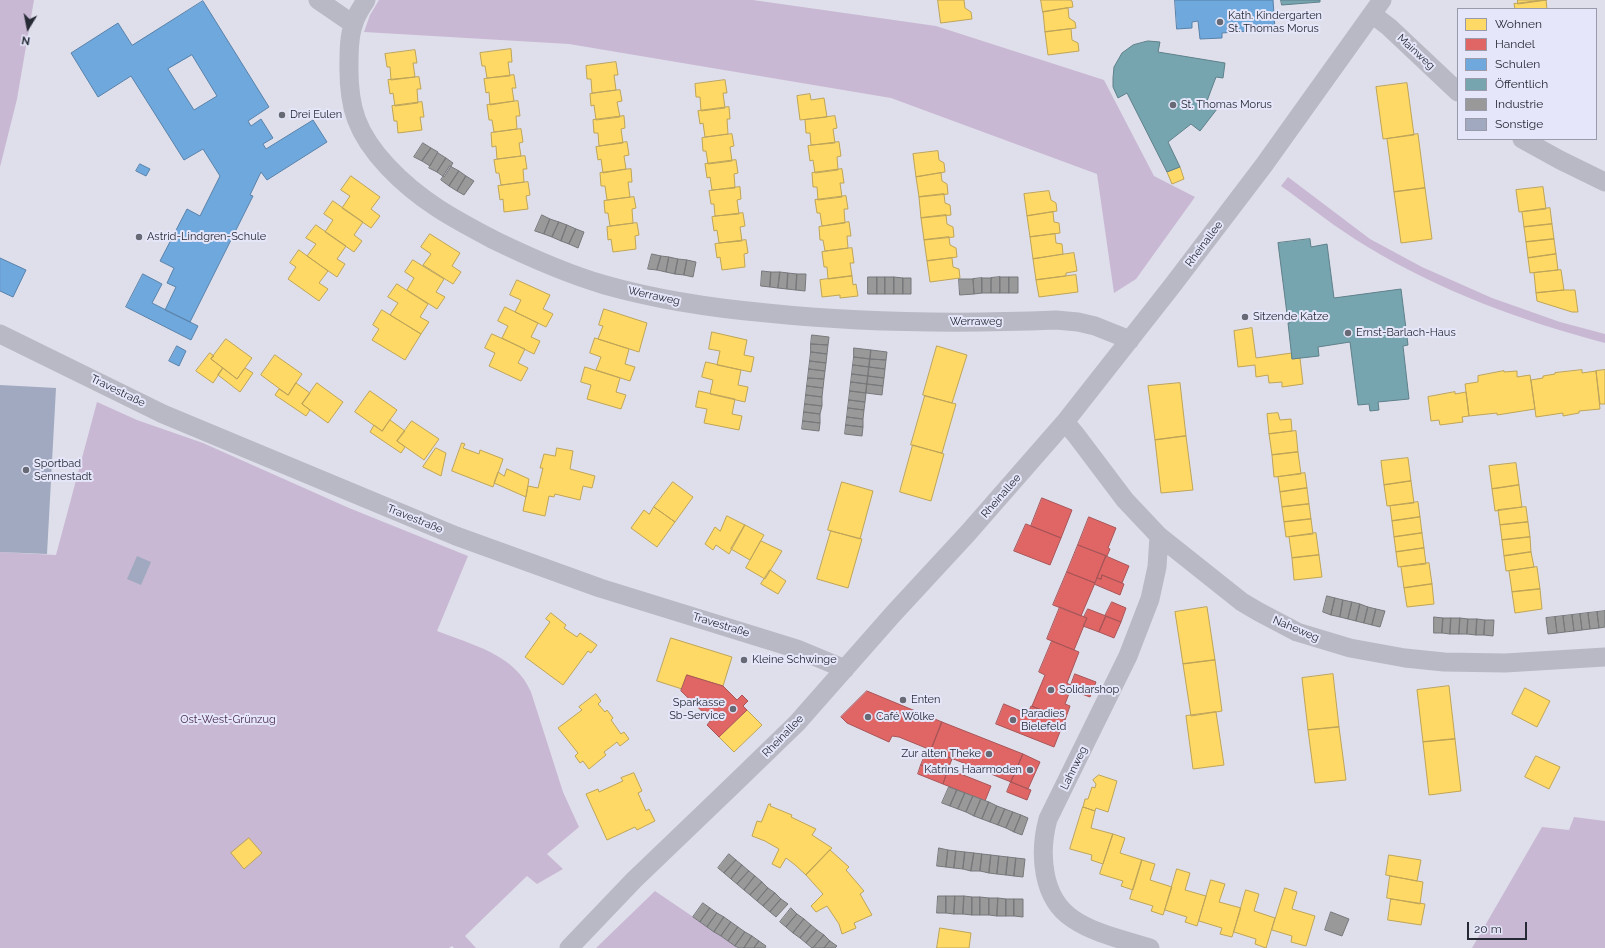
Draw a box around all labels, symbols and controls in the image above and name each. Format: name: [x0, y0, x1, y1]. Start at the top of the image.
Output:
north arrow: [8, 8, 48, 48]
legend: [1457, 8, 1597, 140]
place label: Kath. Kindergarten St. Thomas Morus: [1228, 9, 1322, 35]
marker: Kath. Kindergarten St. Thomas Morus: [1215, 17, 1225, 27]
text: Wohnen: [1495, 17, 1542, 31]
street label: Mainweg: [1395, 31, 1437, 73]
text: N: [21, 33, 31, 47]
text: Handel: [1495, 37, 1535, 51]
text: Schulen: [1495, 57, 1540, 71]
text: Öffentlich: [1495, 77, 1548, 91]
text: Industrie: [1495, 97, 1543, 111]
place label: St. Thomas Morus: [1181, 98, 1272, 112]
marker: St. Thomas Morus: [1168, 100, 1178, 110]
place label: Drei Eulen: [290, 108, 342, 122]
marker: Drei Eulen: [277, 110, 287, 120]
text: Sonstige: [1495, 117, 1543, 131]
street label: Rheinallee: [1183, 219, 1225, 269]
place label: Astrid-Lindgren-Schule: [147, 230, 266, 244]
marker: Astrid-Lindgren-Schule: [134, 232, 144, 242]
street label: Werraweg: [627, 284, 681, 308]
place label: Sitzende Katze: [1253, 310, 1328, 324]
marker: Sitzende Katze: [1240, 312, 1250, 322]
street label: Werraweg: [950, 315, 1002, 329]
place label: Ernst-Barlach-Haus: [1356, 326, 1456, 340]
marker: Ernst-Barlach-Haus: [1343, 328, 1353, 338]
street label: Travestraße: [89, 372, 147, 410]
place label: Sportbad Sennestadt: [34, 457, 92, 483]
marker: Sportbad Sennestadt: [21, 465, 31, 475]
street label: Rheinallee: [978, 471, 1024, 521]
street label: Travestraße: [385, 502, 445, 536]
street label: Travestraße: [691, 610, 751, 640]
street label: Naheweg: [1271, 613, 1321, 645]
place label: Kleine Schwinge: [752, 653, 837, 667]
marker: Kleine Schwinge: [739, 655, 749, 665]
place label: Solidarshop: [1059, 683, 1119, 697]
marker: Solidarshop: [1046, 685, 1056, 695]
place label: Enten: [911, 693, 940, 707]
marker: Enten: [898, 695, 908, 705]
place label: Sparkasse Sb-Service: [669, 696, 725, 722]
marker: Sparkasse Sb-Service: [728, 704, 738, 714]
place label: Paradies Bielefeld: [1021, 707, 1066, 733]
place label: Café Wölke: [876, 710, 935, 724]
street label: Rheinallee: [760, 712, 806, 760]
marker: Café Wölke: [863, 712, 873, 722]
park label: Ost-West-Grünzug: [180, 713, 276, 727]
marker: Paradies Bielefeld: [1008, 715, 1018, 725]
street label: Lahnweg: [1058, 744, 1090, 792]
place label: Zur alten Theke: [901, 747, 981, 761]
marker: Zur alten Theke: [984, 749, 994, 759]
place label: Katrins Haarmoden: [924, 763, 1022, 777]
marker: Katrins Haarmoden: [1025, 765, 1035, 775]
scale bar: [1469, 914, 1529, 940]
text: 20 m: [1474, 922, 1502, 936]

